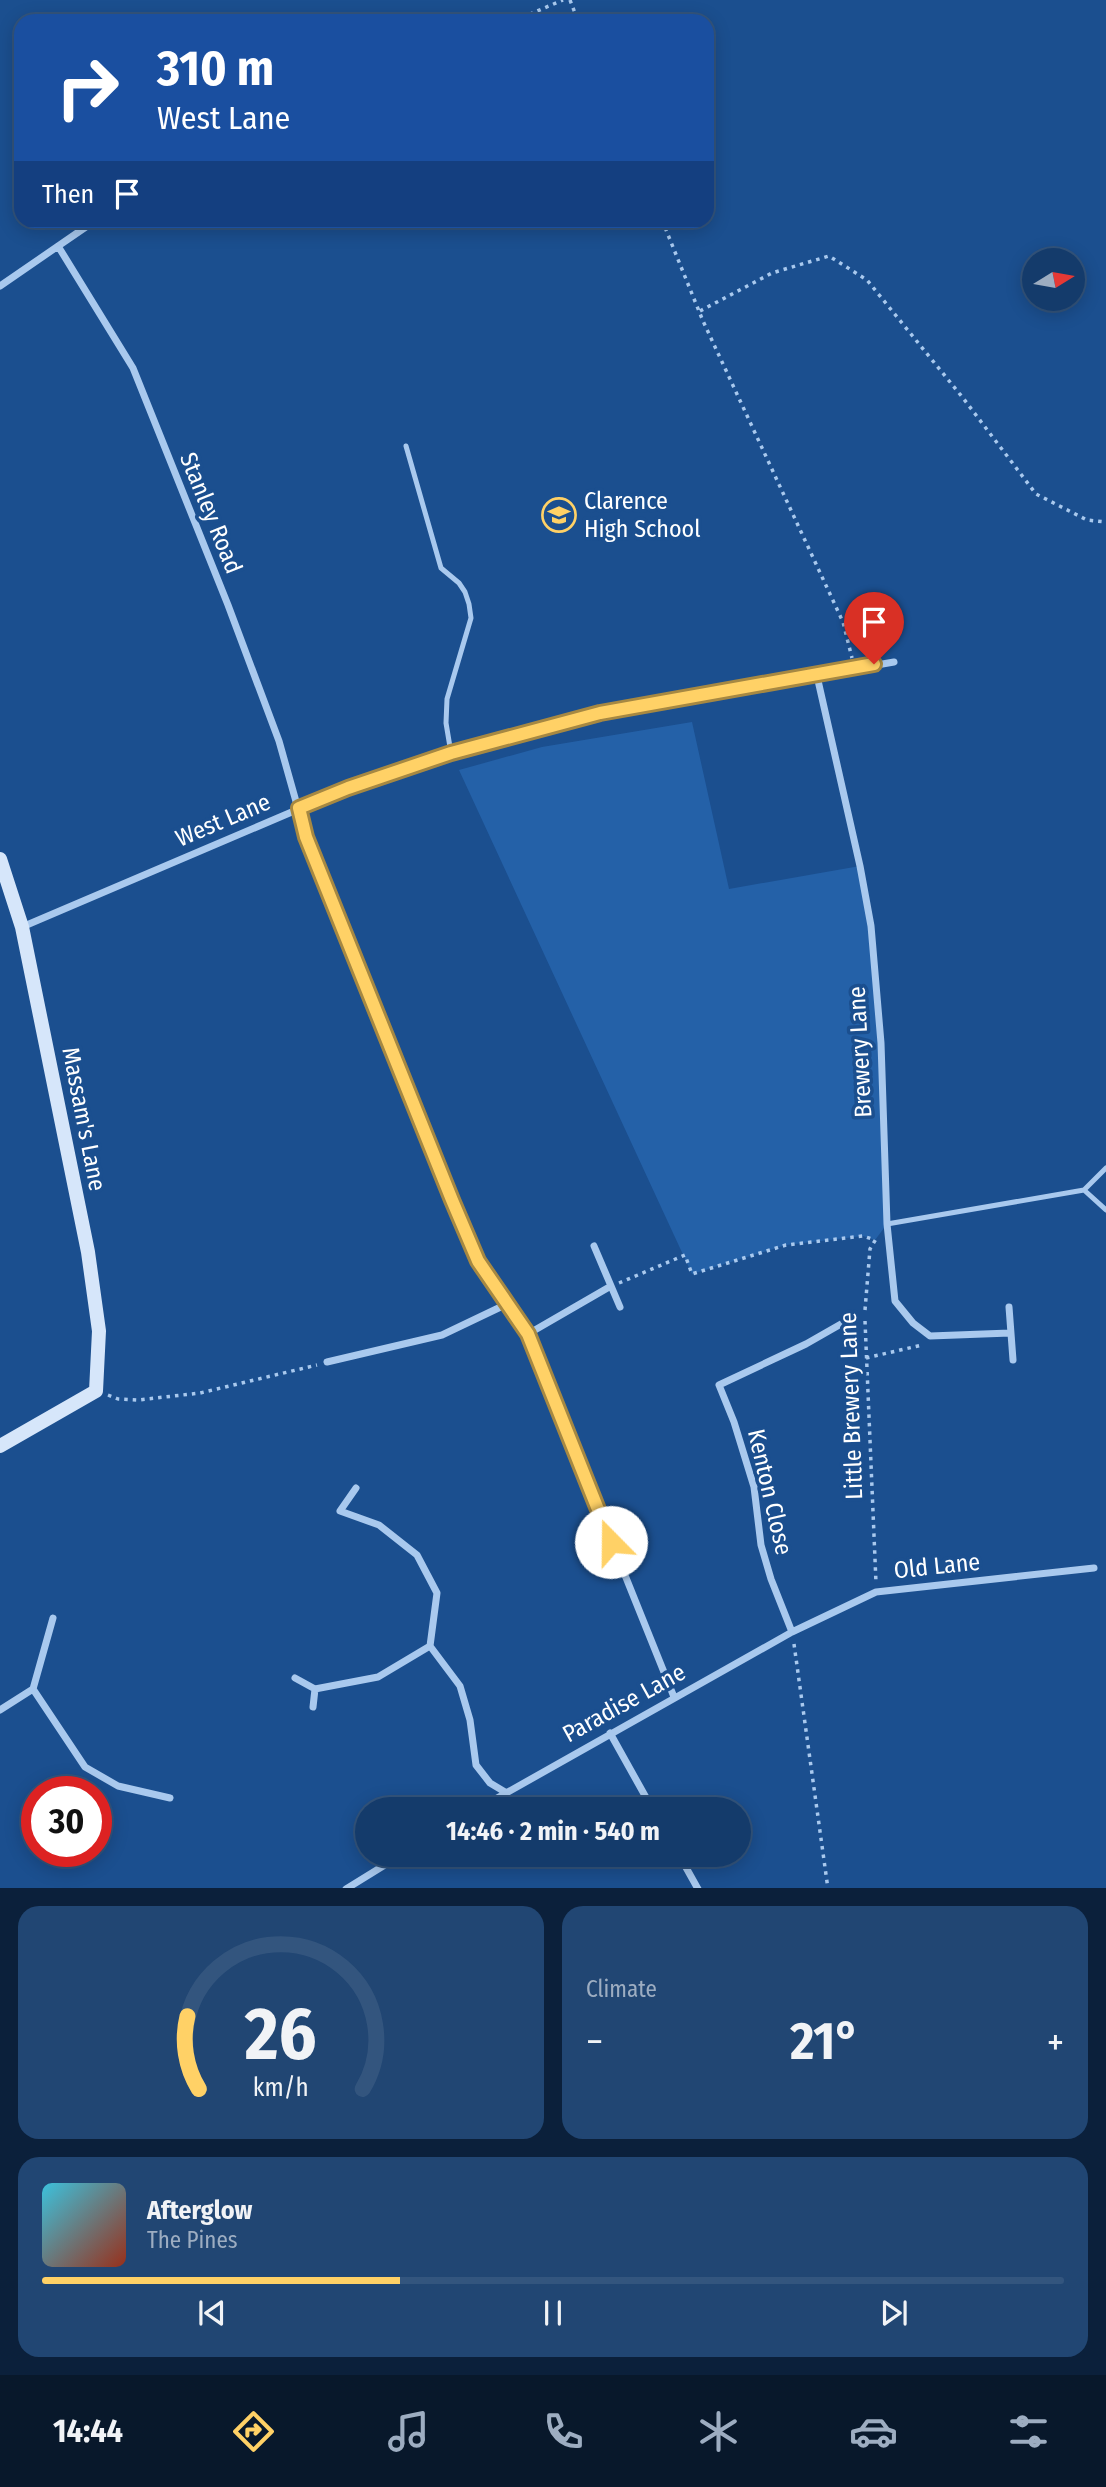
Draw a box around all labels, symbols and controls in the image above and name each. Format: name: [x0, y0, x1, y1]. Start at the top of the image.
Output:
text: 310 m: [157, 39, 274, 98]
icon: right: [42, 42, 133, 133]
text: West Lane: [157, 99, 290, 137]
icon: arrive: [108, 175, 146, 213]
text: Then: [42, 179, 94, 210]
north arrow: [1022, 248, 1085, 312]
map controls: [1022, 248, 1085, 311]
street label: Stanley Road: [174, 448, 248, 578]
place label: Clarence High School: [584, 487, 701, 543]
school or university icon: Clarence High School: [540, 496, 578, 534]
pin: [844, 592, 904, 664]
icon: arrive: [855, 603, 893, 641]
street label: West Lane: [171, 788, 275, 852]
street label: Brewery Lane: [843, 985, 877, 1119]
street label: Massam's Lane: [56, 1045, 112, 1193]
street label: Little Brewery Lane: [834, 1312, 868, 1500]
street label: Kenton Close: [742, 1426, 798, 1558]
position arrow: [574, 1505, 648, 1579]
street label: Old Lane: [893, 1548, 981, 1584]
street label: Paradise Lane: [558, 1658, 690, 1748]
speed limit sign: 30: [21, 1776, 112, 1867]
text: 14:46 · 2 min · 540 m: [446, 1816, 660, 1847]
text: Climate: [586, 1975, 657, 2003]
text: 26: [244, 1991, 317, 2078]
text: 21°: [790, 2010, 860, 2073]
text: −: [586, 2019, 603, 2065]
text: +: [1047, 2019, 1064, 2065]
text: km/h: [253, 2072, 309, 2102]
text: Afterglow: [147, 2195, 252, 2226]
text: The Pines: [147, 2226, 238, 2254]
icon: previous: [193, 2294, 231, 2332]
icon: pause: [534, 2294, 572, 2332]
icon: next: [875, 2294, 913, 2332]
icon: directions: [229, 2407, 278, 2456]
icon: music: [384, 2407, 433, 2456]
icon: phone: [539, 2407, 588, 2456]
icon: climate: [694, 2407, 743, 2456]
icon: car: [849, 2407, 898, 2456]
icon: filters: [1004, 2407, 1053, 2456]
text: 14:44: [53, 2412, 123, 2450]

